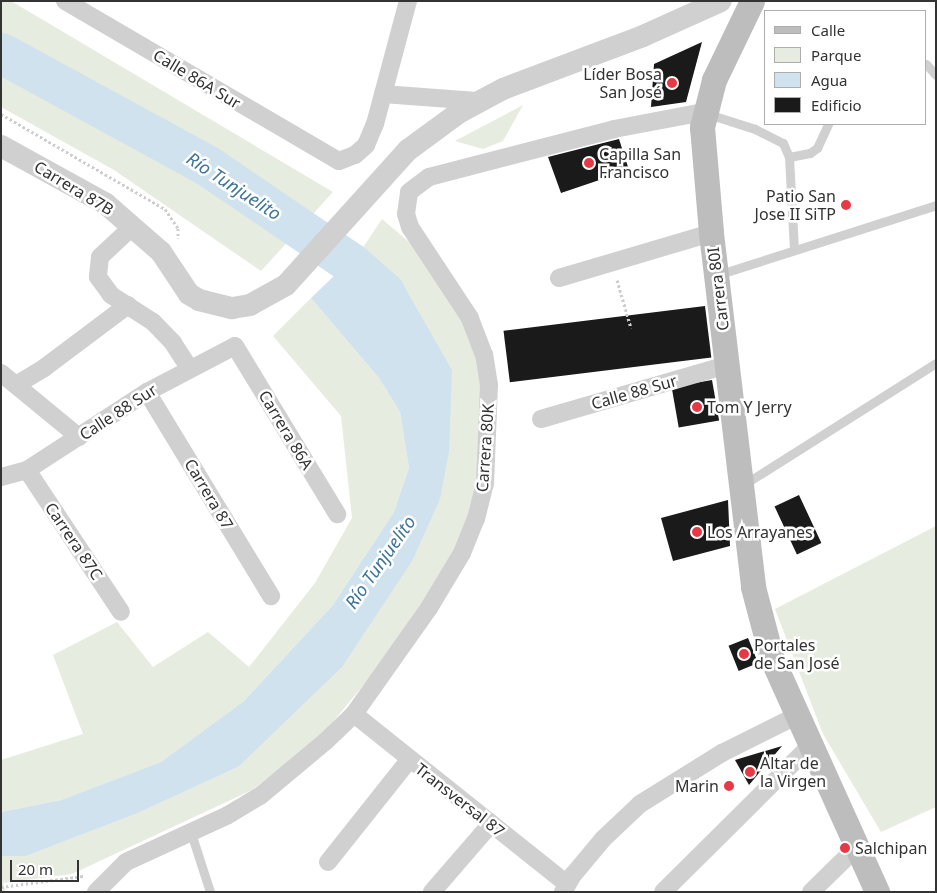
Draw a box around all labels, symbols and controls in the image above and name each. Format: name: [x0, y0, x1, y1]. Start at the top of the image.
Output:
legend: [764, 10, 927, 125]
text: Calle: [811, 20, 845, 40]
street label: Calle 86A Sur: [150, 45, 244, 113]
text: Parque: [811, 45, 861, 65]
place label: Líder Bosa San José: [583, 64, 662, 102]
text: Agua: [811, 70, 848, 90]
marker: Líder Bosa San José: [666, 77, 678, 89]
text: Edificio: [811, 95, 862, 115]
place label: Capilla San Francisco: [599, 144, 681, 182]
water label: Río Tunjuelito: [183, 147, 285, 225]
street label: Carrera 87B: [31, 157, 117, 219]
marker: Capilla San Francisco: [583, 157, 595, 169]
place label: Patio San Jose II SiTP: [755, 186, 836, 224]
marker: Patio San Jose II SiTP: [840, 199, 852, 211]
street label: Carrera 80I: [703, 246, 733, 332]
street label: Calle 88 Sur: [589, 371, 679, 413]
street label: Calle 88 Sur: [76, 380, 160, 444]
street label: Carrera 86A: [255, 387, 317, 473]
place label: Tom Y Jerry: [707, 397, 792, 417]
marker: Tom Y Jerry: [691, 401, 703, 413]
street label: Carrera 80K: [472, 403, 498, 493]
street label: Carrera 87: [180, 455, 238, 533]
street label: Carrera 87C: [41, 499, 107, 583]
water label: Río Tunjuelito: [340, 511, 420, 613]
place label: Los Arrayanes: [707, 522, 813, 542]
marker: Los Arrayanes: [691, 526, 703, 538]
place label: Portales de San José: [754, 635, 840, 673]
marker: Portales de San José: [738, 648, 750, 660]
place label: Altar de la Virgen: [760, 753, 826, 791]
street label: Transversal 87: [412, 759, 508, 841]
marker: Altar de la Virgen: [744, 766, 756, 778]
place label: Marin: [675, 776, 719, 796]
marker: Marin: [723, 780, 735, 792]
place label: Salchipan: [855, 838, 927, 858]
marker: Salchipan: [839, 842, 851, 854]
scale bar: [12, 850, 81, 882]
text: 20 m: [18, 859, 53, 879]

